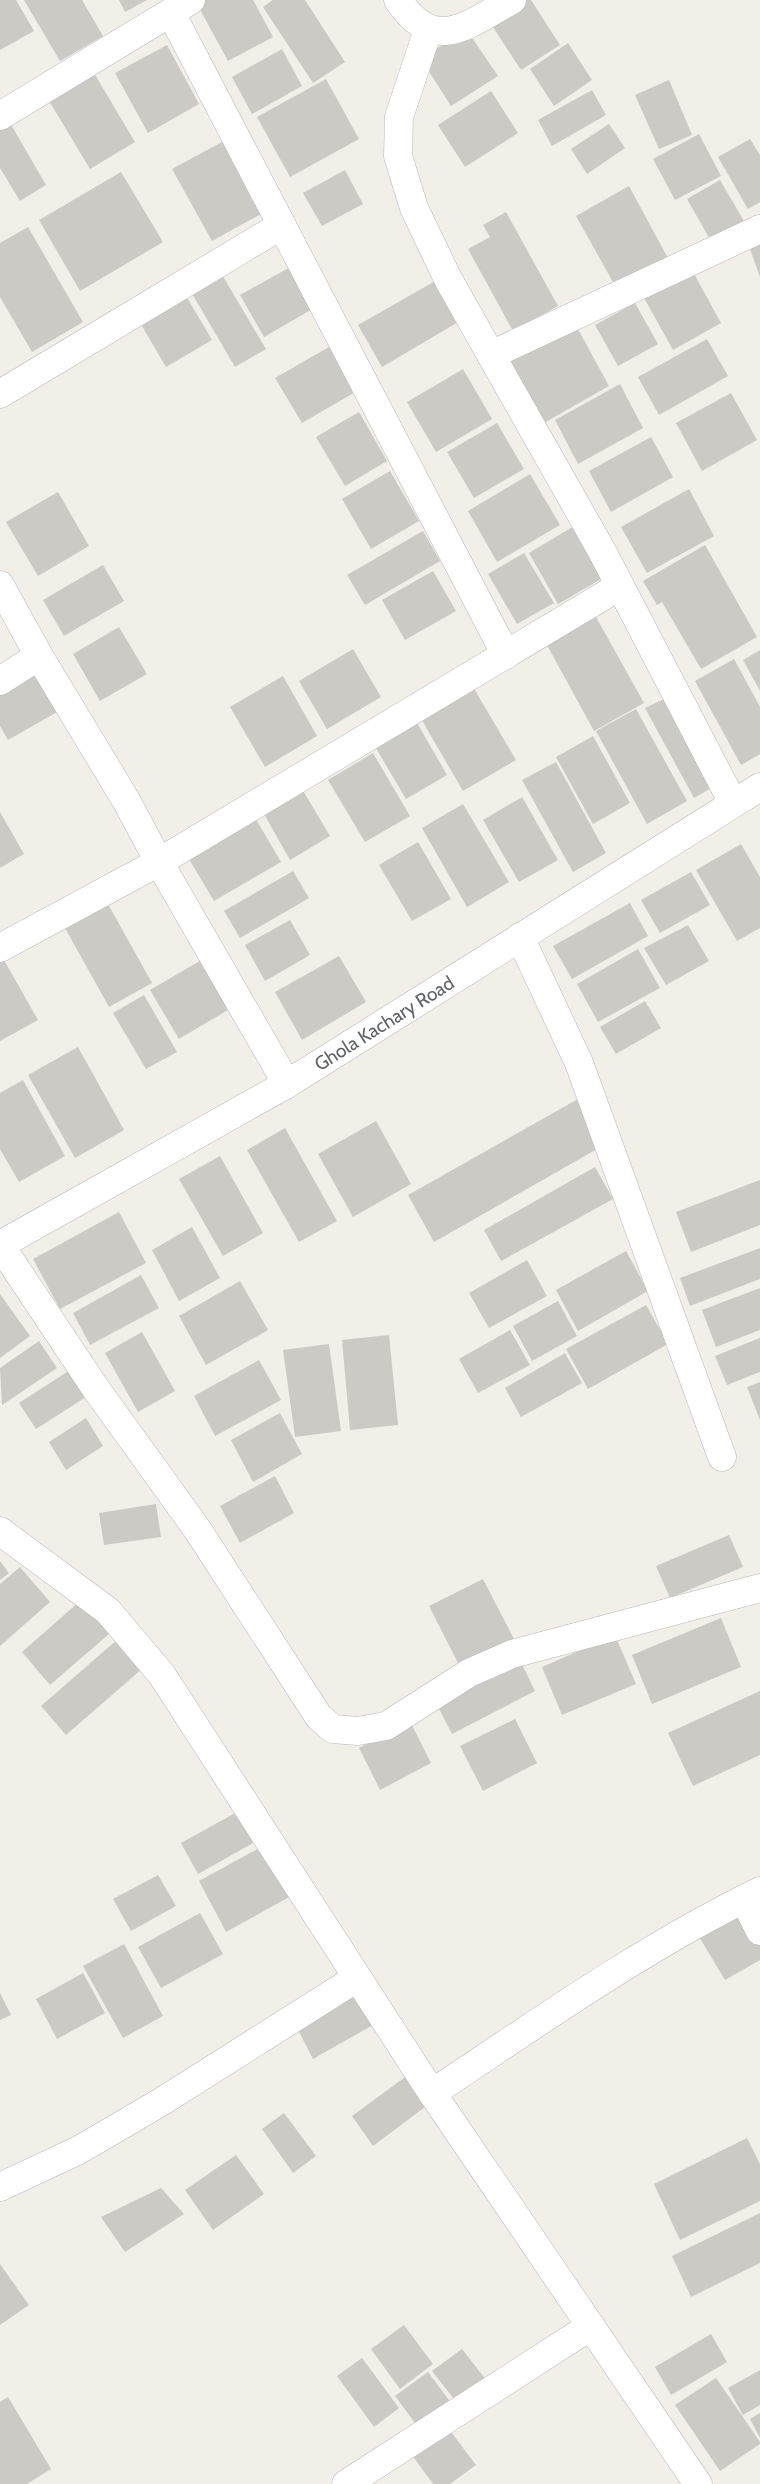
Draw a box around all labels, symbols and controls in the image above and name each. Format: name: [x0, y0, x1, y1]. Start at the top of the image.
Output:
street label: Ghola Kachary Road: [310, 971, 458, 1076]

